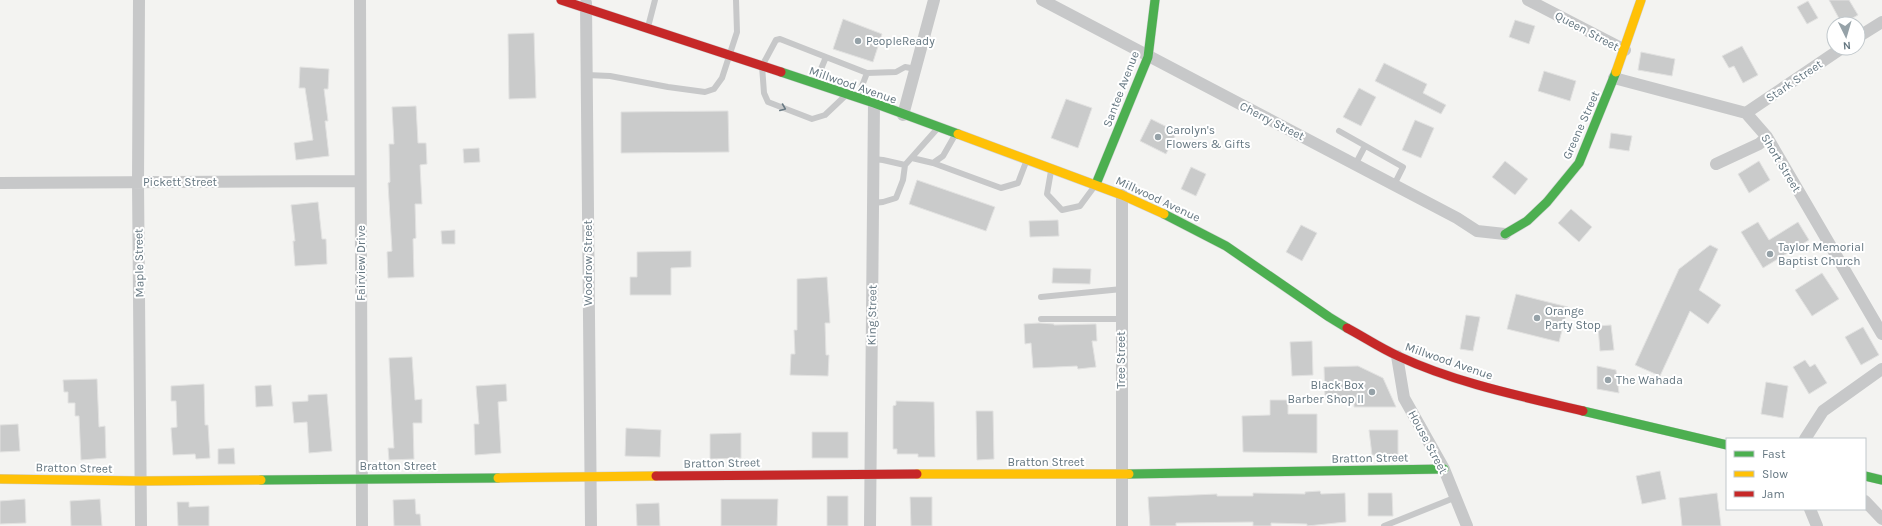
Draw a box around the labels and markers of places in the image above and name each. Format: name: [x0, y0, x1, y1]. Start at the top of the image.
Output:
place label: PeopleReady: [866, 34, 935, 48]
marker: PeopleReady: [853, 36, 863, 46]
place label: Carolyn's Flowers & Gifts: [1166, 123, 1251, 151]
marker: Carolyn's Flowers & Gifts: [1153, 132, 1163, 142]
place label: Taylor Memorial Baptist Church: [1778, 240, 1864, 268]
marker: Taylor Memorial Baptist Church: [1765, 249, 1775, 259]
place label: Orange Party Stop: [1545, 304, 1601, 332]
marker: Orange Party Stop: [1532, 313, 1542, 323]
place label: The Wahada: [1616, 373, 1683, 387]
marker: The Wahada: [1603, 375, 1613, 385]
place label: Black Box Barber Shop II: [1287, 378, 1364, 406]
marker: Black Box Barber Shop II: [1367, 387, 1377, 397]

